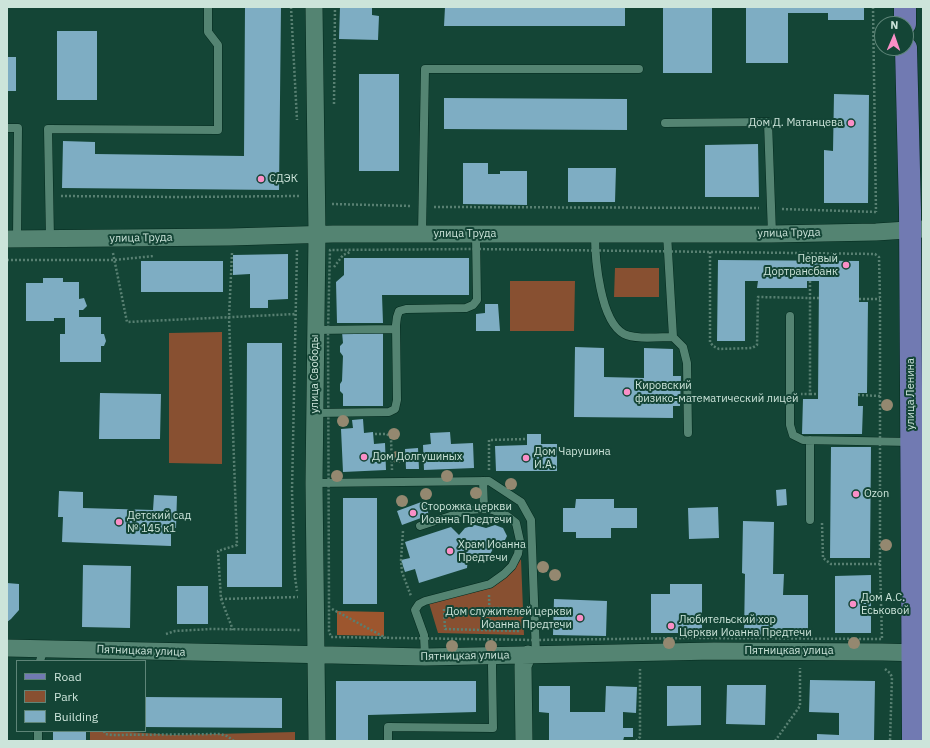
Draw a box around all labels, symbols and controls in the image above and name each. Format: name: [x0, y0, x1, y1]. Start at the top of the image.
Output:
north arrow: [874, 16, 914, 56]
text: N: [890, 18, 899, 32]
place label: Дом Д. Матанцева: [748, 116, 843, 130]
marker: Дом Д. Матанцева: [846, 118, 856, 128]
place label: СДЭК: [269, 172, 298, 186]
marker: СДЭК: [256, 174, 266, 184]
street label: улица Труда: [757, 226, 821, 240]
street label: улица Труда: [434, 227, 496, 241]
street label: улица Труда: [109, 231, 173, 245]
place label: Первый Дортрансбанк: [764, 252, 838, 278]
marker: Первый Дортрансбанк: [841, 260, 851, 270]
street label: улица Свободы: [308, 334, 322, 414]
street label: улица Ленина: [904, 358, 918, 430]
place label: Кировский физико-математический лицей: [635, 379, 798, 405]
marker: Кировский физико-математический лицей: [622, 387, 632, 397]
place label: Дом Чарушина И.А.: [534, 445, 611, 471]
place label: Дом Долгушиных: [372, 450, 462, 464]
marker: Дом Долгушиных: [359, 452, 369, 462]
marker: Дом Чарушина И.А.: [521, 453, 531, 463]
place label: Ozon: [864, 487, 889, 501]
marker: Ozon: [851, 489, 861, 499]
place label: Сторожка церкви Иоанна Предтечи: [421, 500, 512, 526]
marker: Сторожка церкви Иоанна Предтечи: [408, 508, 418, 518]
place label: Детский сад № 145 к1: [127, 509, 191, 535]
marker: Детский сад № 145 к1: [114, 517, 124, 527]
place label: Храм Иоанна Предтечи: [458, 538, 526, 564]
marker: Храм Иоанна Предтечи: [445, 546, 455, 556]
place label: Дом А.С. Еськовой: [861, 591, 909, 617]
marker: Дом А.С. Еськовой: [848, 599, 858, 609]
place label: Дом служителей церкви Иоанна Предтечи: [445, 605, 572, 631]
marker: Дом служителей церкви Иоанна Предтечи: [575, 613, 585, 623]
place label: Любительский хор Церкви Иоанна Предтечи: [679, 613, 812, 639]
marker: Любительский хор Церкви Иоанна Предтечи: [666, 621, 676, 631]
street label: Пятницкая улица: [96, 643, 186, 659]
street label: Пятницкая улица: [744, 644, 834, 658]
street label: Пятницкая улица: [420, 649, 510, 663]
legend: [16, 660, 146, 732]
text: Road: [54, 669, 82, 684]
text: Park: [54, 689, 78, 704]
text: Building: [54, 709, 98, 724]

